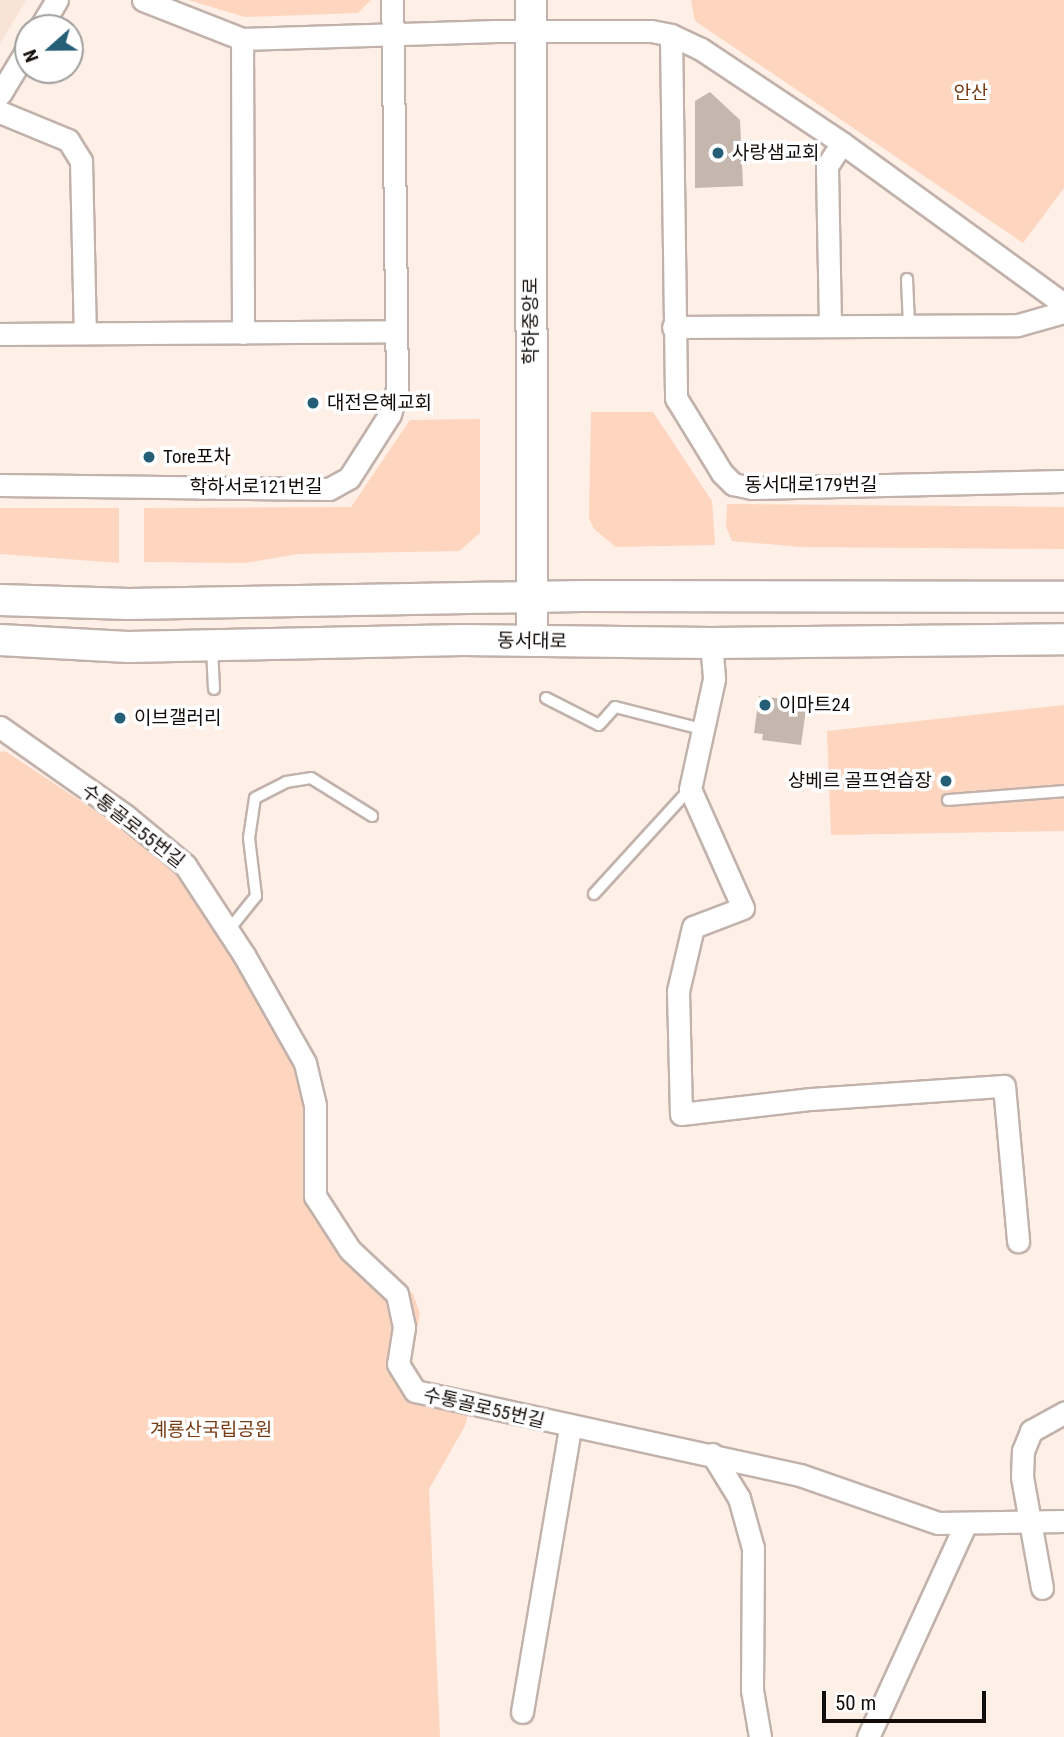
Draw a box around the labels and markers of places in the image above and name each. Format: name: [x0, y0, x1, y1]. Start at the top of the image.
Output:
place label: 사랑샘교회: [732, 142, 819, 164]
marker: 사랑샘교회: [710, 145, 726, 161]
place label: 대전은혜교회: [327, 392, 432, 414]
marker: 대전은혜교회: [305, 395, 321, 411]
place label: Tore포차: [163, 446, 231, 468]
marker: Tore포차: [141, 449, 157, 465]
place label: 이마트24: [779, 694, 850, 716]
marker: 이마트24: [757, 697, 773, 713]
place label: 이브갤러리: [134, 707, 221, 729]
marker: 이브갤러리: [112, 710, 128, 726]
place label: 샹베르 골프연습장: [788, 770, 932, 792]
marker: 샹베르 골프연습장: [938, 773, 954, 789]

